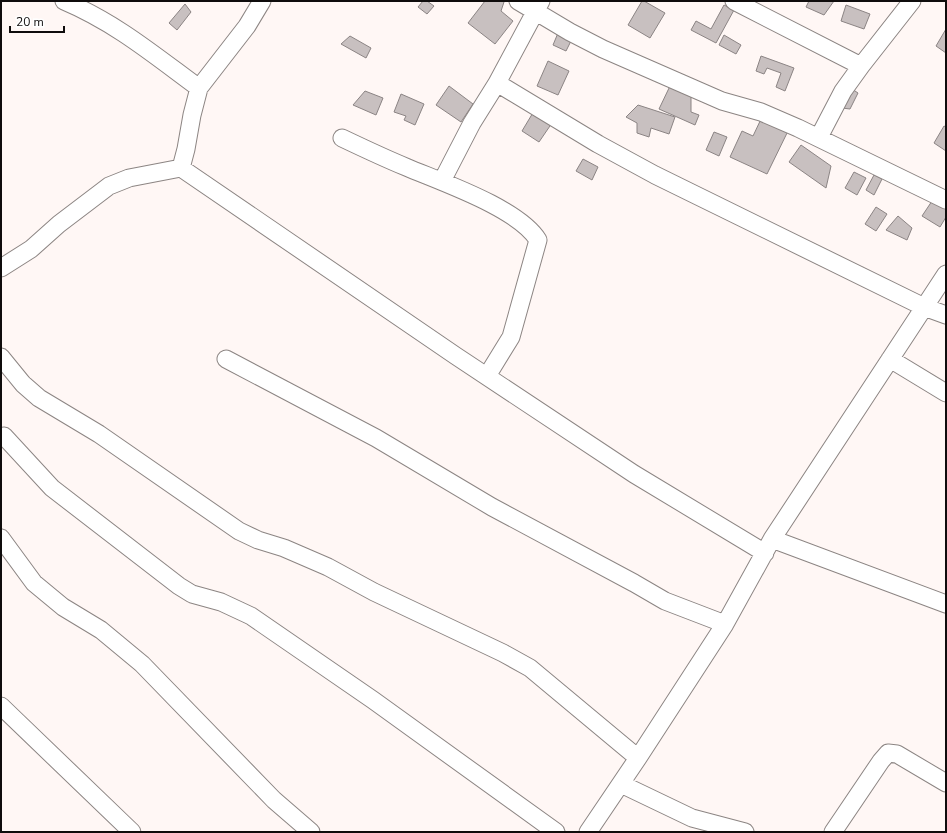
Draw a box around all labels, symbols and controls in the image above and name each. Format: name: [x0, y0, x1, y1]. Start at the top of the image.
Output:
scale bar: [10, 8, 64, 34]
text: 20 m: [16, 14, 44, 30]

